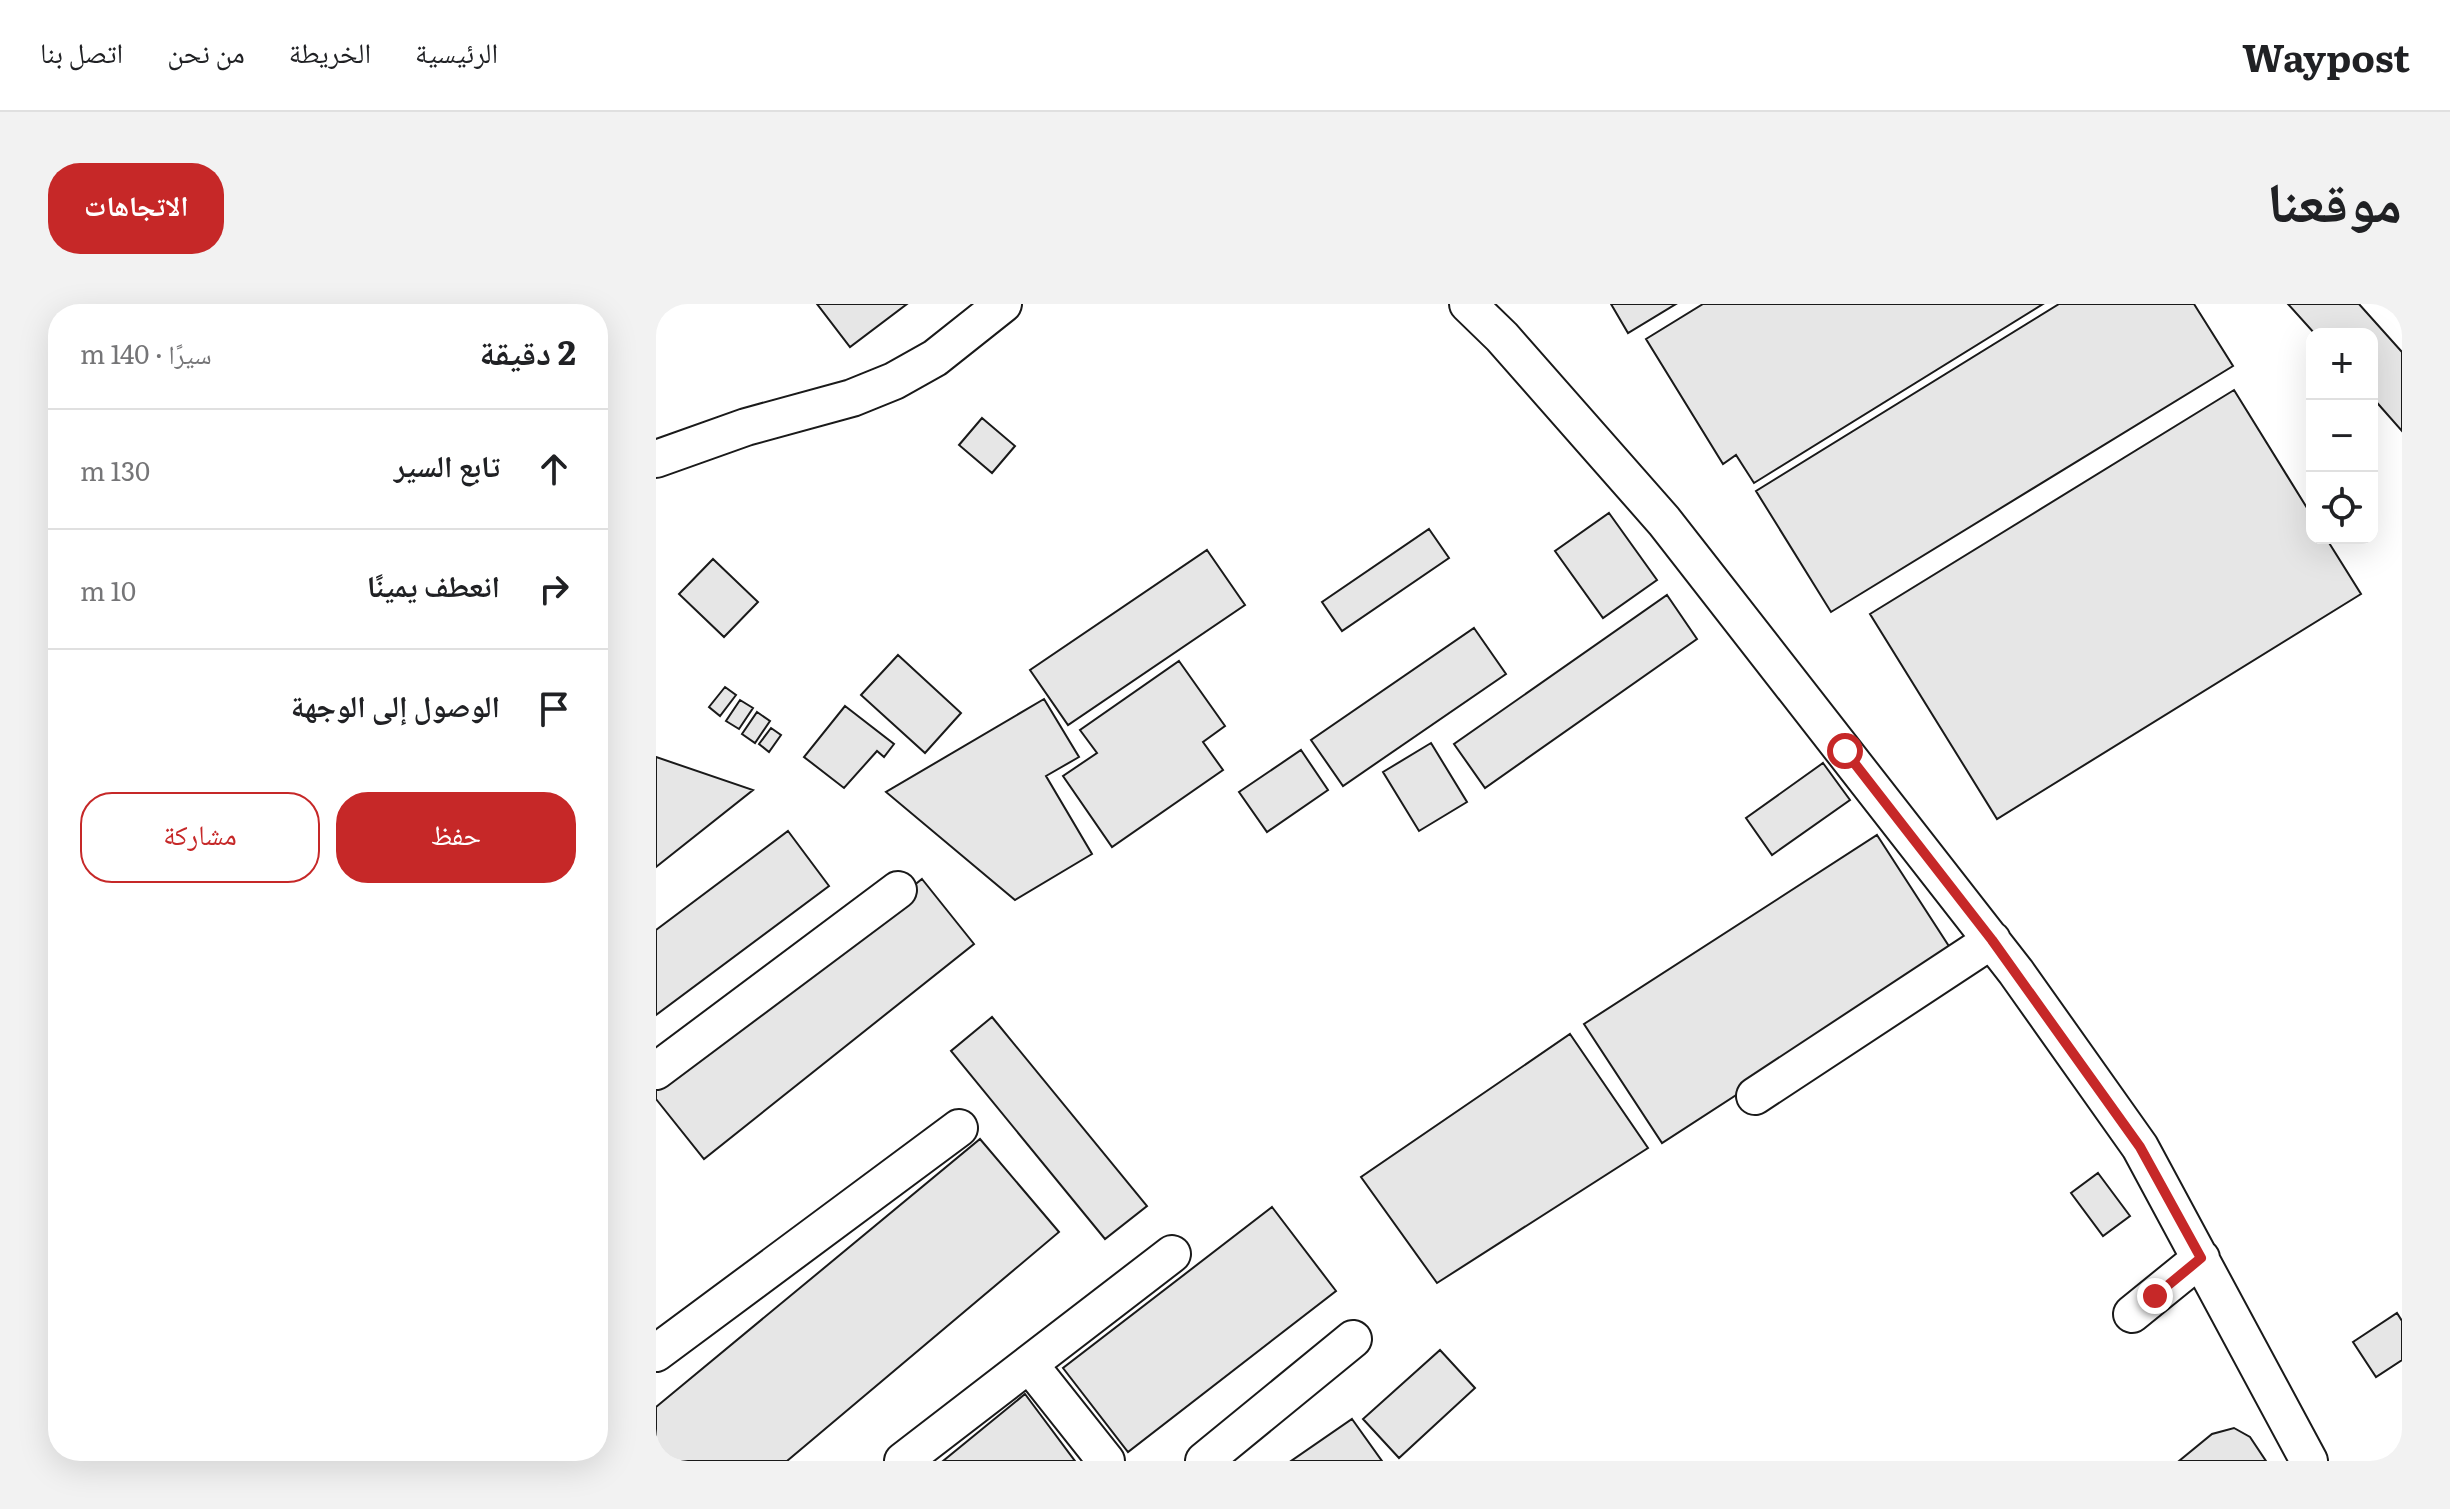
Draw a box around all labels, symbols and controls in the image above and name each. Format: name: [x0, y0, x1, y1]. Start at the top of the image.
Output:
text: Waypost: [2242, 27, 2410, 84]
text: اتصل بنا: [40, 30, 123, 72]
text: من نحن: [167, 30, 245, 72]
text: الخريطة: [289, 30, 371, 72]
text: الرئيسية: [415, 30, 498, 72]
text: موقعنا: [2267, 157, 2402, 240]
button: الاتجاهات: [48, 163, 224, 254]
text: 2 دقيقة: [480, 325, 576, 375]
map controls: [2306, 328, 2378, 544]
button: +: [2306, 328, 2378, 400]
text: سيرًا · 140 m: [80, 333, 212, 372]
button: −: [2306, 400, 2378, 472]
text: تابع السير: [394, 442, 500, 486]
icon: ahead: [532, 447, 576, 491]
text: 130 m: [80, 450, 150, 489]
button: locate: [2306, 472, 2378, 544]
text: انعطف يمينًا: [367, 562, 500, 606]
icon: right: [532, 567, 576, 611]
text: 10 m: [80, 570, 136, 609]
text: الوصول إلى الوجهة: [291, 682, 500, 726]
icon: arrive: [532, 687, 576, 731]
route start: [1827, 733, 1863, 769]
button: مشاركة: [80, 792, 320, 883]
button: حفظ: [336, 792, 576, 883]
route end: [2137, 1278, 2173, 1314]

